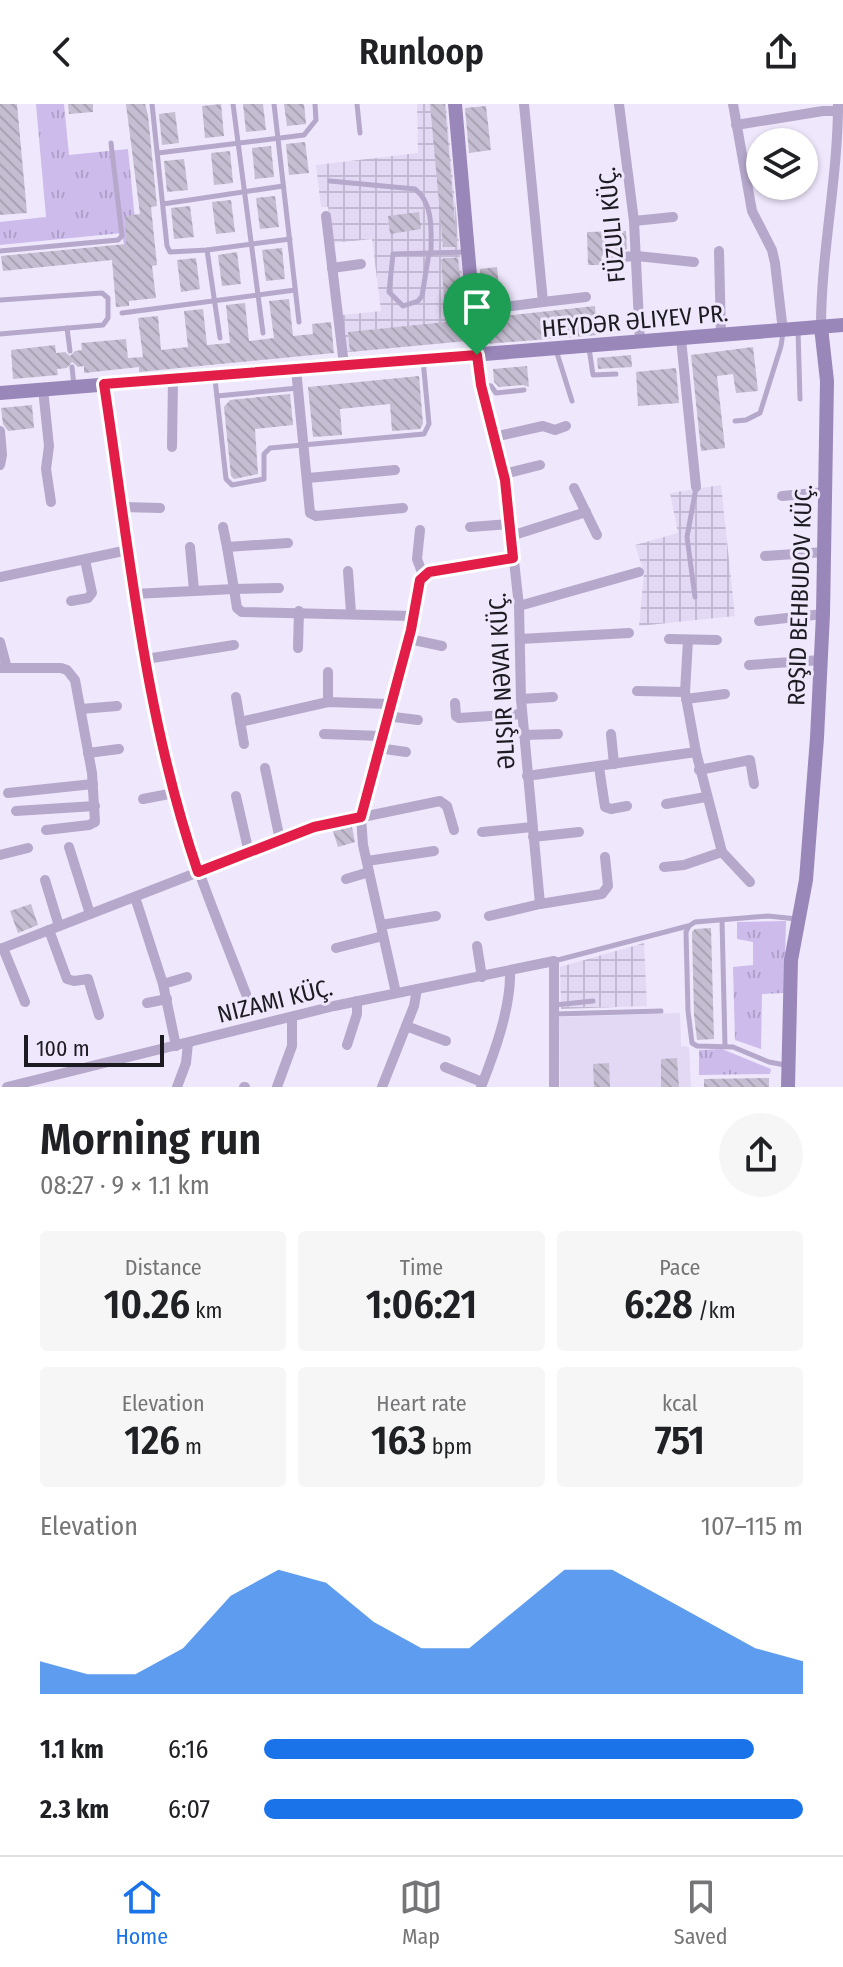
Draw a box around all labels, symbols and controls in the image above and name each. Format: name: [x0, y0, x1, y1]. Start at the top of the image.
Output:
icon: back: [40, 30, 84, 74]
text: Runloop: [359, 30, 484, 74]
icon: share: [759, 30, 803, 74]
map controls: [746, 128, 818, 200]
button: layers: [746, 128, 818, 200]
street label: FÜZULI KÜÇ.: [593, 166, 631, 284]
pin: [443, 273, 511, 355]
icon: arrive: [455, 285, 499, 329]
street label: HEYDƏR ƏLIYEV PR.: [541, 299, 729, 343]
street label: RƏŞID BEHBUDOV KÜÇ.: [782, 484, 818, 706]
street label: ƏLIŞIR NƏVAI KÜÇ.: [483, 592, 521, 770]
street label: NIZAMI KÜÇ.: [214, 973, 336, 1029]
scale bar: [24, 1031, 164, 1067]
text: 100 m: [36, 1035, 90, 1062]
text: Morning run: [40, 1113, 261, 1166]
button: share: [719, 1113, 803, 1197]
text: 08:27 · 9 × 1.1 km: [40, 1170, 210, 1201]
text: Distance: [125, 1254, 202, 1281]
text: Time: [400, 1254, 443, 1281]
text: Pace: [659, 1254, 700, 1281]
text: 10.26: [104, 1281, 190, 1329]
text: 1:06:21: [366, 1281, 477, 1329]
text: 6:28: [624, 1281, 693, 1329]
text: km: [190, 1297, 222, 1324]
text: /km: [693, 1297, 736, 1324]
text: Elevation: [122, 1390, 205, 1417]
text: Heart rate: [376, 1390, 467, 1417]
text: kcal: [662, 1390, 698, 1417]
text: 126: [124, 1417, 180, 1465]
text: 163: [371, 1417, 427, 1465]
text: 751: [655, 1417, 705, 1465]
text: m: [180, 1433, 202, 1460]
text: bpm: [427, 1433, 472, 1460]
text: Elevation: [40, 1511, 138, 1542]
text: 107–115 m: [701, 1511, 803, 1542]
text: 1.1 km: [40, 1734, 104, 1765]
text: 6:16: [168, 1734, 208, 1765]
text: 2.3 km: [40, 1794, 109, 1825]
text: 6:07: [168, 1794, 210, 1825]
tab: Home: [115, 1875, 168, 1950]
tab: Map: [399, 1875, 443, 1950]
tab: Saved: [674, 1875, 728, 1950]

